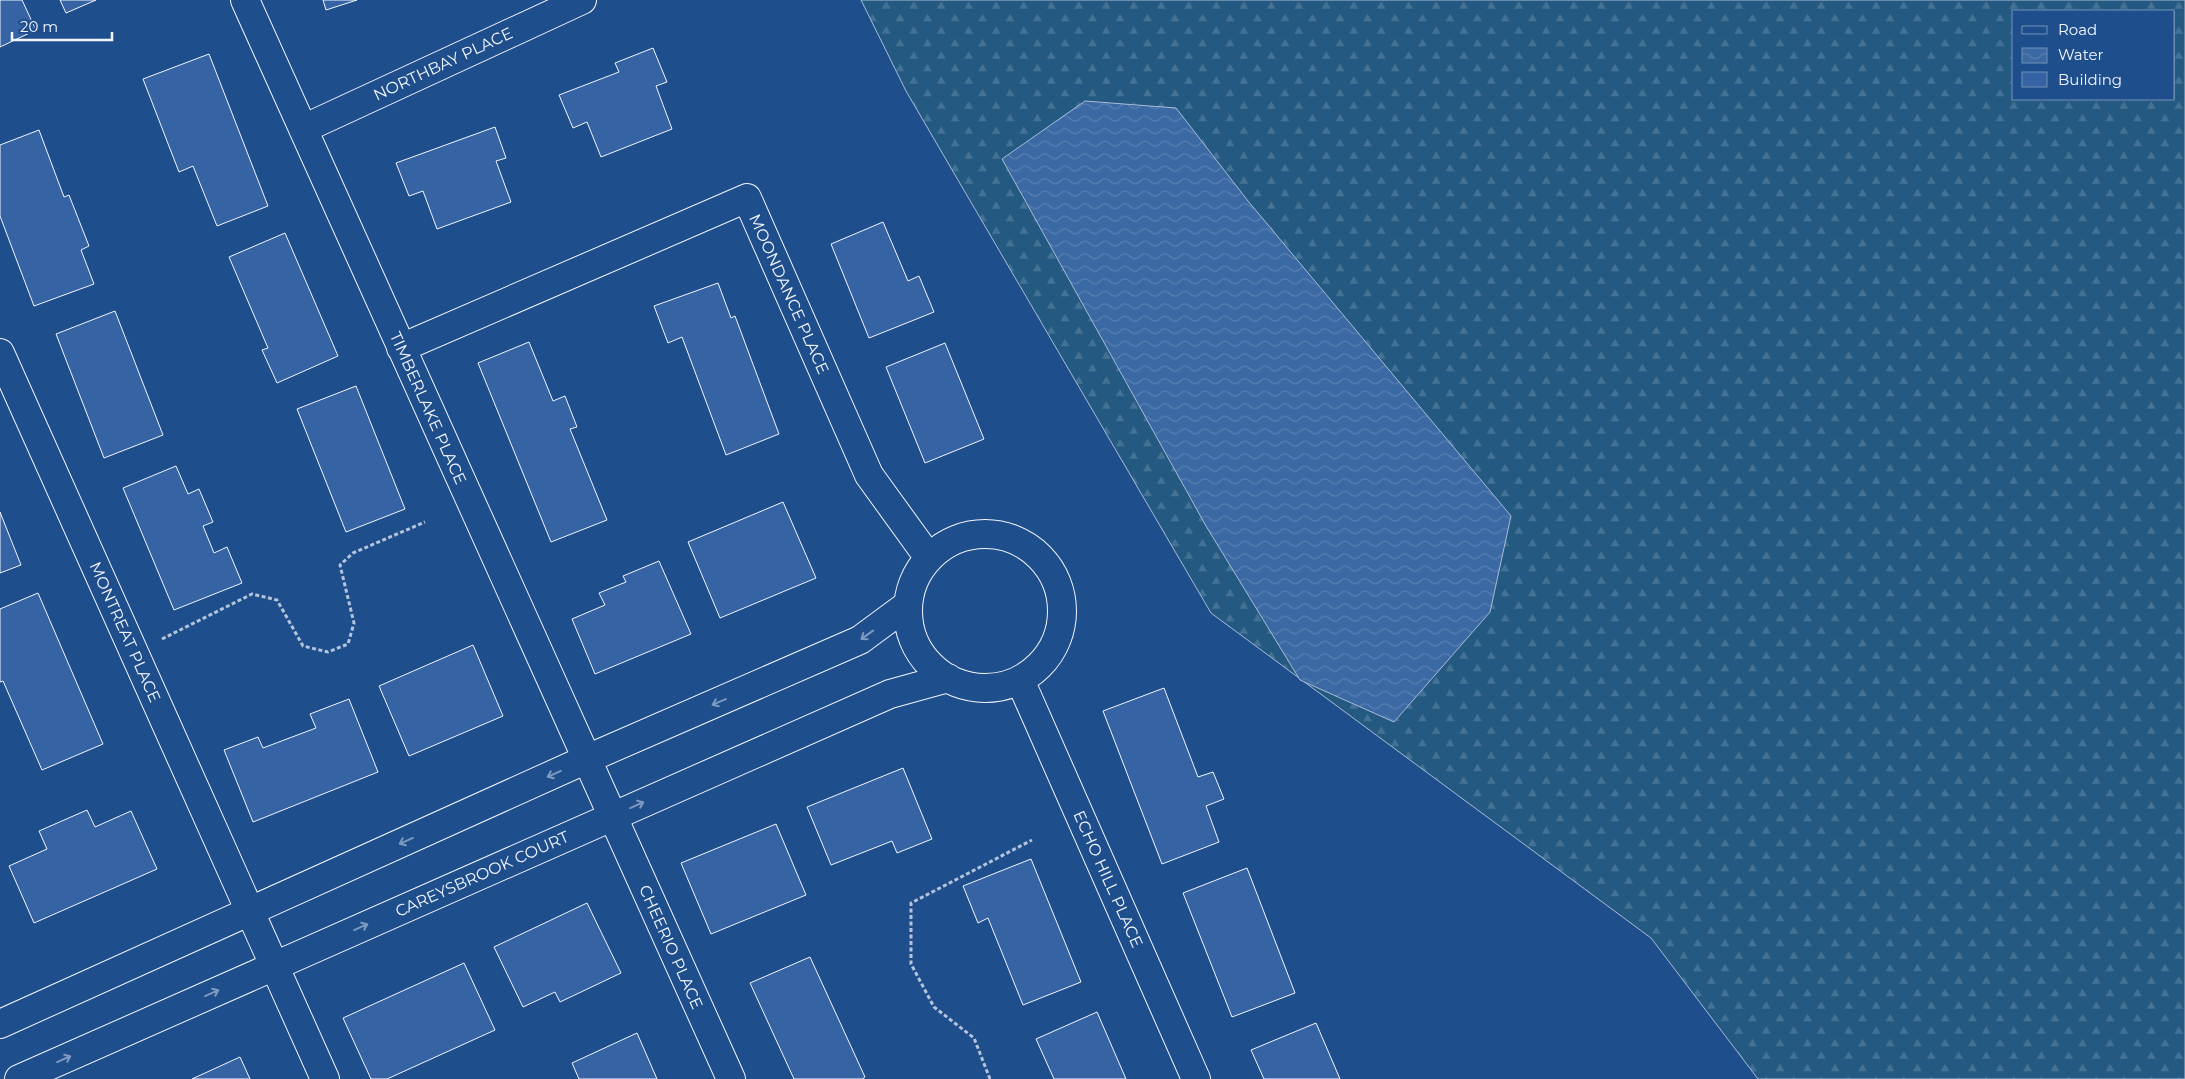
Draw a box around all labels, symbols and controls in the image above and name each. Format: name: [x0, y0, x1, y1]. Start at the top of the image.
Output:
scale bar: [12, 10, 112, 42]
legend: [2012, 10, 2175, 100]
text: 20 m: [20, 17, 58, 36]
text: Road: [2058, 20, 2097, 39]
street label: NORTHBAY PLACE: [370, 23, 516, 105]
text: Water: [2058, 45, 2104, 64]
text: Building: [2058, 70, 2122, 89]
street label: MOONDANCE PLACE: [745, 211, 833, 377]
street label: TIMBERLAKE PLACE: [386, 329, 470, 487]
street label: MONTREAT PLACE: [85, 559, 165, 705]
one-way arrow: [860, 630, 874, 640]
one-way arrow: [712, 697, 727, 707]
one-way arrow: [547, 769, 562, 779]
one-way arrow: [629, 799, 644, 809]
street label: ECHO HILL PLACE: [1069, 808, 1147, 950]
street label: CAREYSBROOK COURT: [392, 827, 572, 921]
one-way arrow: [399, 836, 414, 846]
street label: CHEERIO PLACE: [635, 882, 707, 1012]
one-way arrow: [353, 922, 368, 932]
one-way arrow: [204, 988, 219, 998]
one-way arrow: [56, 1054, 71, 1064]

